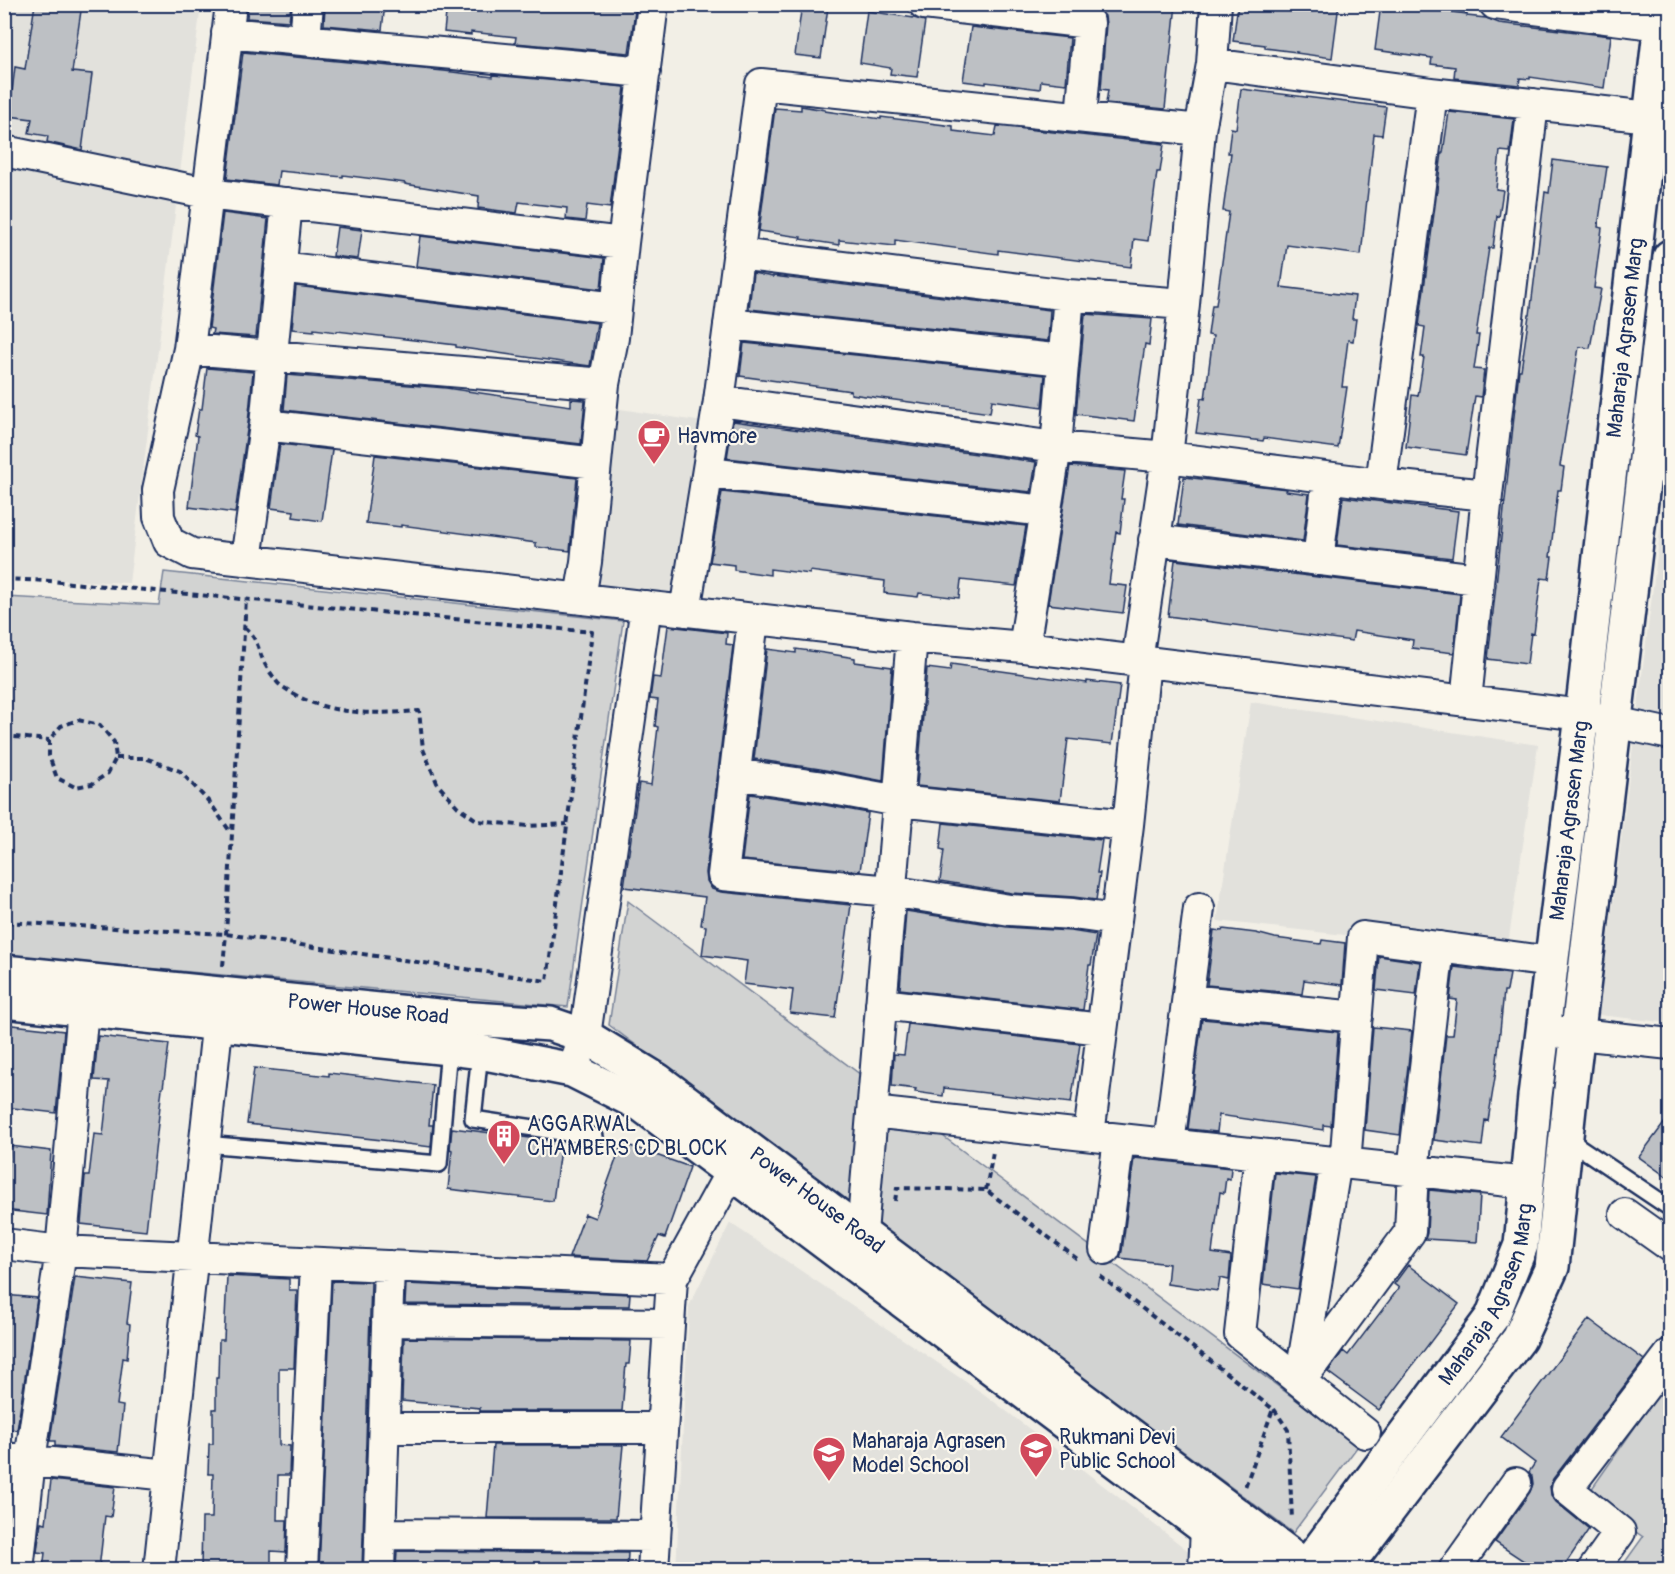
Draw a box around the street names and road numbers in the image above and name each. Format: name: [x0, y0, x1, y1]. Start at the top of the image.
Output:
street label: Maharaja Agrasen Marg: [1600, 236, 1650, 439]
street label: Maharaja Agrasen Marg: [1543, 719, 1595, 922]
street label: Power House Road: [286, 987, 450, 1031]
street label: Power House Road: [744, 1141, 890, 1260]
street label: Maharaja Agrasen Marg: [1432, 1202, 1538, 1391]

